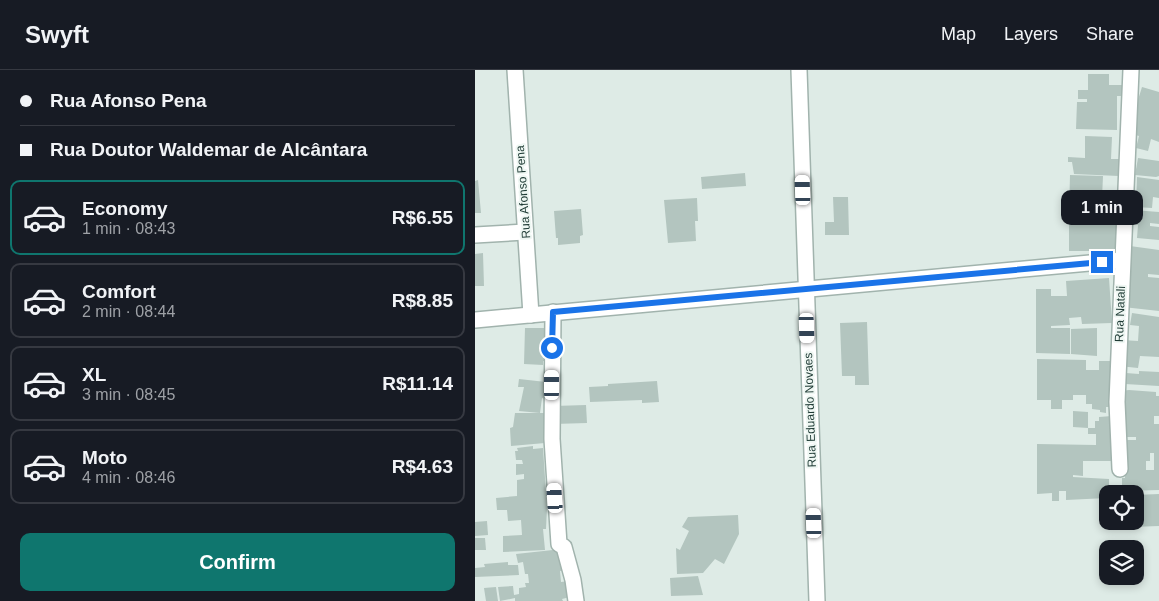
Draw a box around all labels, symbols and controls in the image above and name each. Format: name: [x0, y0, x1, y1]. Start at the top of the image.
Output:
text: Swyft: [25, 21, 89, 48]
text: Map: [941, 24, 976, 44]
text: Layers: [1004, 24, 1058, 44]
text: Share: [1086, 24, 1134, 44]
text: Rua Afonso Pena: [50, 90, 207, 111]
text: Rua Doutor Waldemar de Alcântara: [50, 139, 367, 160]
street label: Rua Afonso Pena: [513, 145, 533, 239]
car: [794, 175, 811, 205]
callout: 1 min: [1061, 190, 1143, 224]
icon: car: [22, 195, 67, 240]
text: Economy: [82, 198, 168, 219]
text: 1 min: [1081, 199, 1123, 216]
text: R$6.55: [392, 207, 453, 228]
text: 1 min · 08:43: [82, 220, 175, 237]
route end: [1091, 251, 1113, 273]
icon: car: [22, 278, 67, 323]
text: Comfort: [82, 281, 156, 302]
street label: Rua Natali: [1112, 286, 1128, 342]
text: R$8.85: [392, 290, 453, 311]
text: 2 min · 08:44: [82, 303, 175, 320]
car: [798, 313, 815, 343]
route start: [541, 337, 563, 359]
street label: Rua Eduardo Novaes: [801, 352, 819, 468]
icon: car: [22, 361, 67, 406]
text: XL: [82, 364, 106, 385]
car: [544, 370, 559, 400]
text: R$11.14: [382, 373, 453, 394]
text: 3 min · 08:45: [82, 386, 175, 403]
icon: car: [22, 444, 67, 489]
text: Moto: [82, 447, 127, 468]
text: R$4.63: [392, 456, 453, 477]
text: 4 min · 08:46: [82, 469, 175, 486]
car: [546, 483, 563, 513]
map controls: [1099, 485, 1144, 585]
button: locate: [1099, 485, 1144, 530]
car: [805, 508, 822, 538]
button: Confirm: [20, 533, 455, 591]
button: layers: [1099, 540, 1144, 585]

